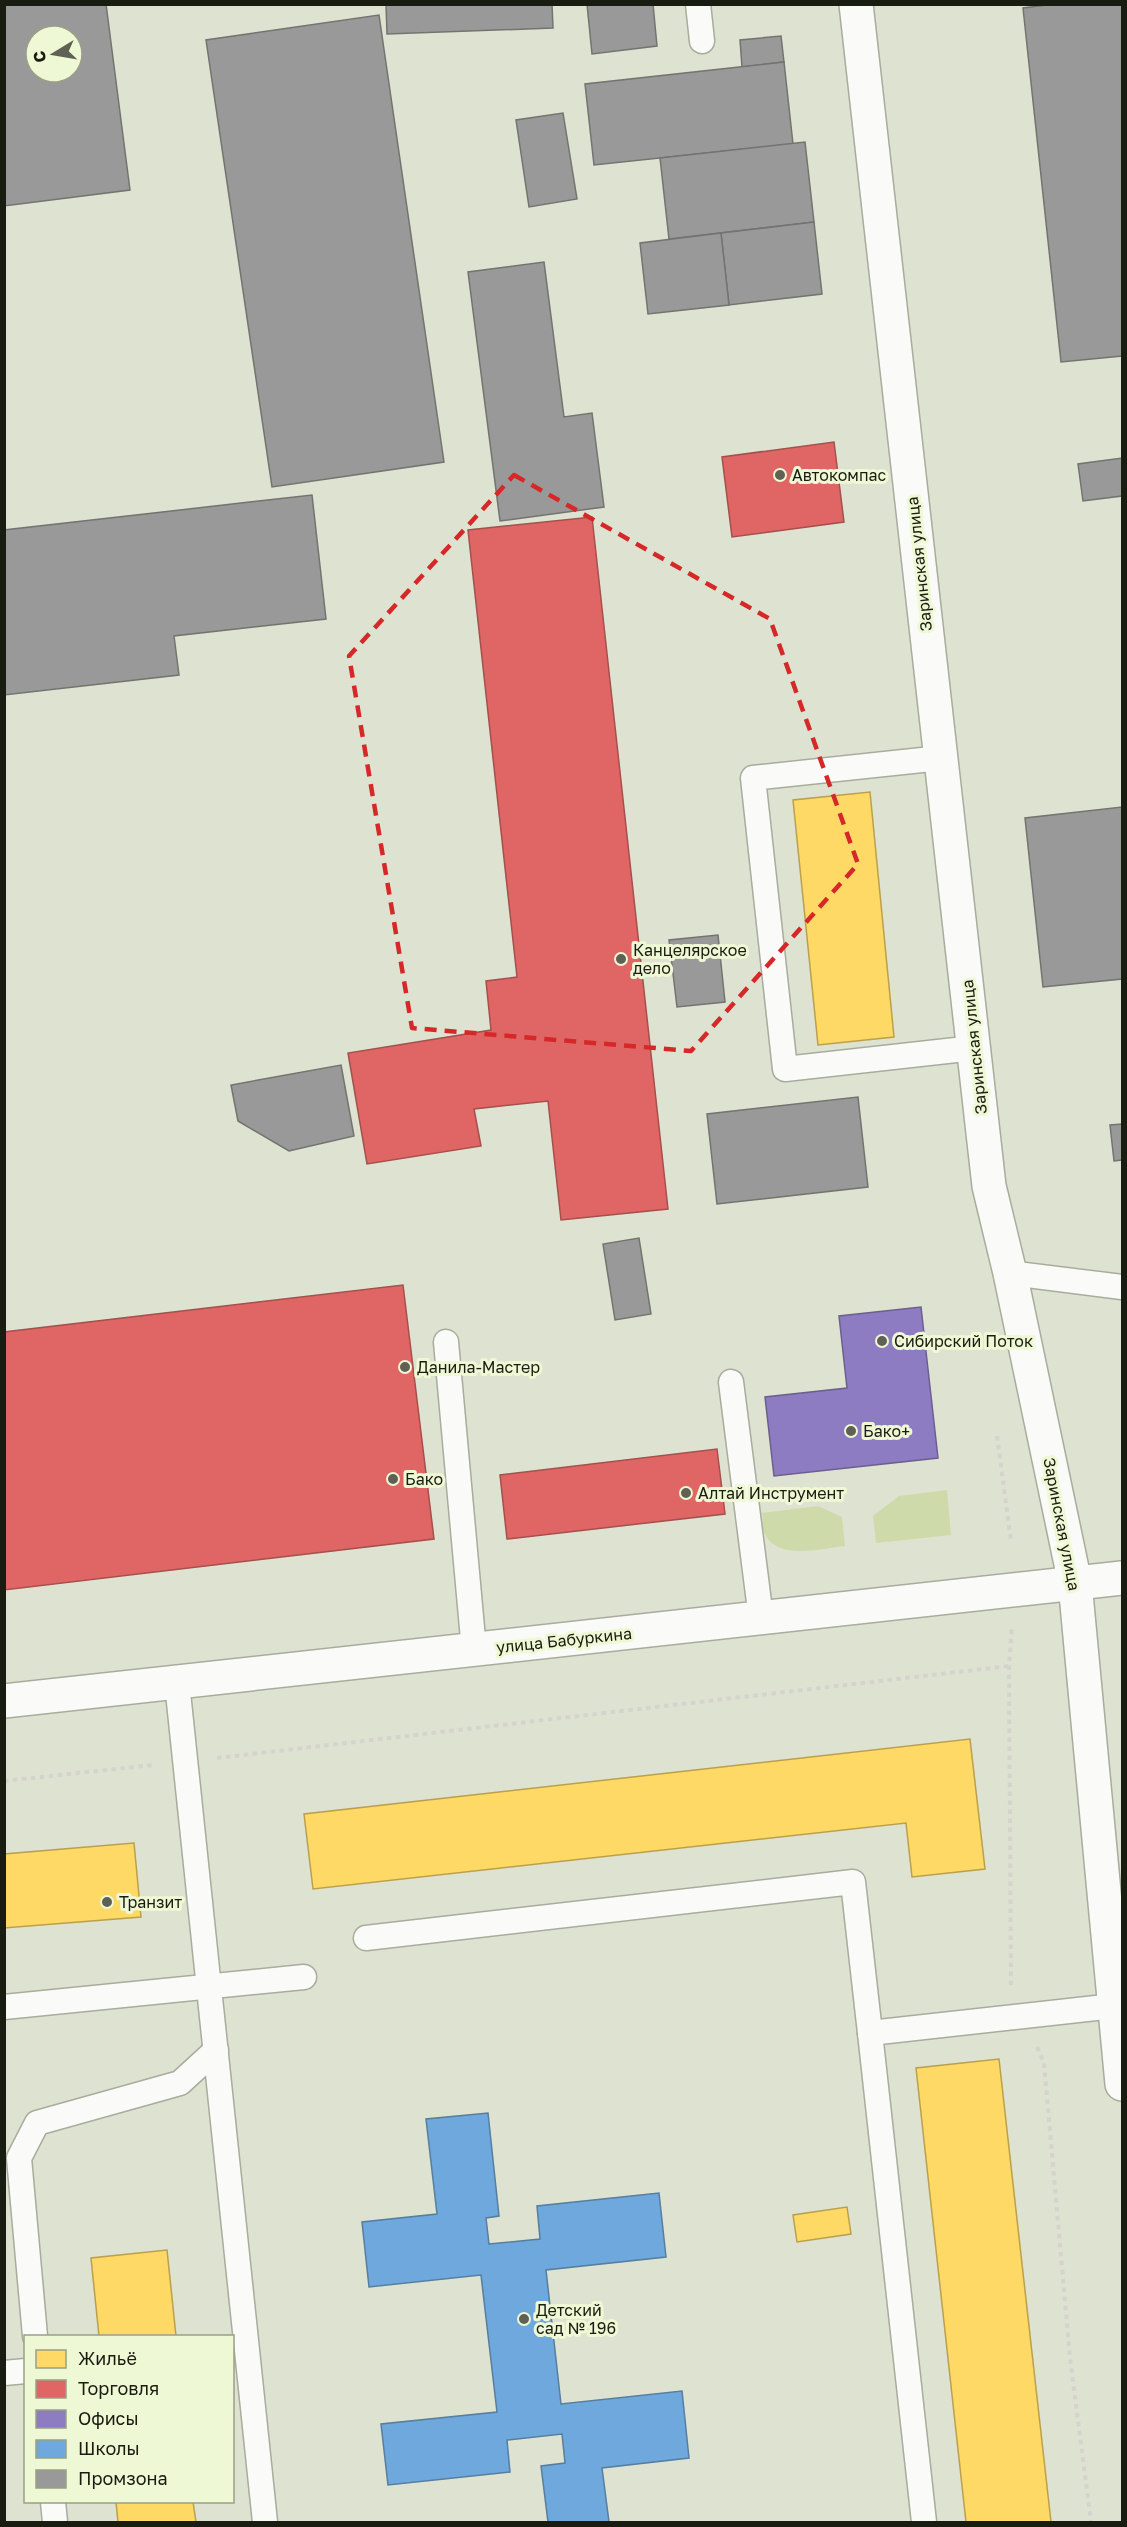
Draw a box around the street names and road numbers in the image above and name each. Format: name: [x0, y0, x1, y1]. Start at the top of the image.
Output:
street label: Заринская улица: [902, 496, 936, 632]
street label: Заринская улица: [957, 979, 991, 1115]
street label: Заринская улица: [1039, 1456, 1085, 1592]
street label: улица Бабуркина: [495, 1623, 633, 1657]

